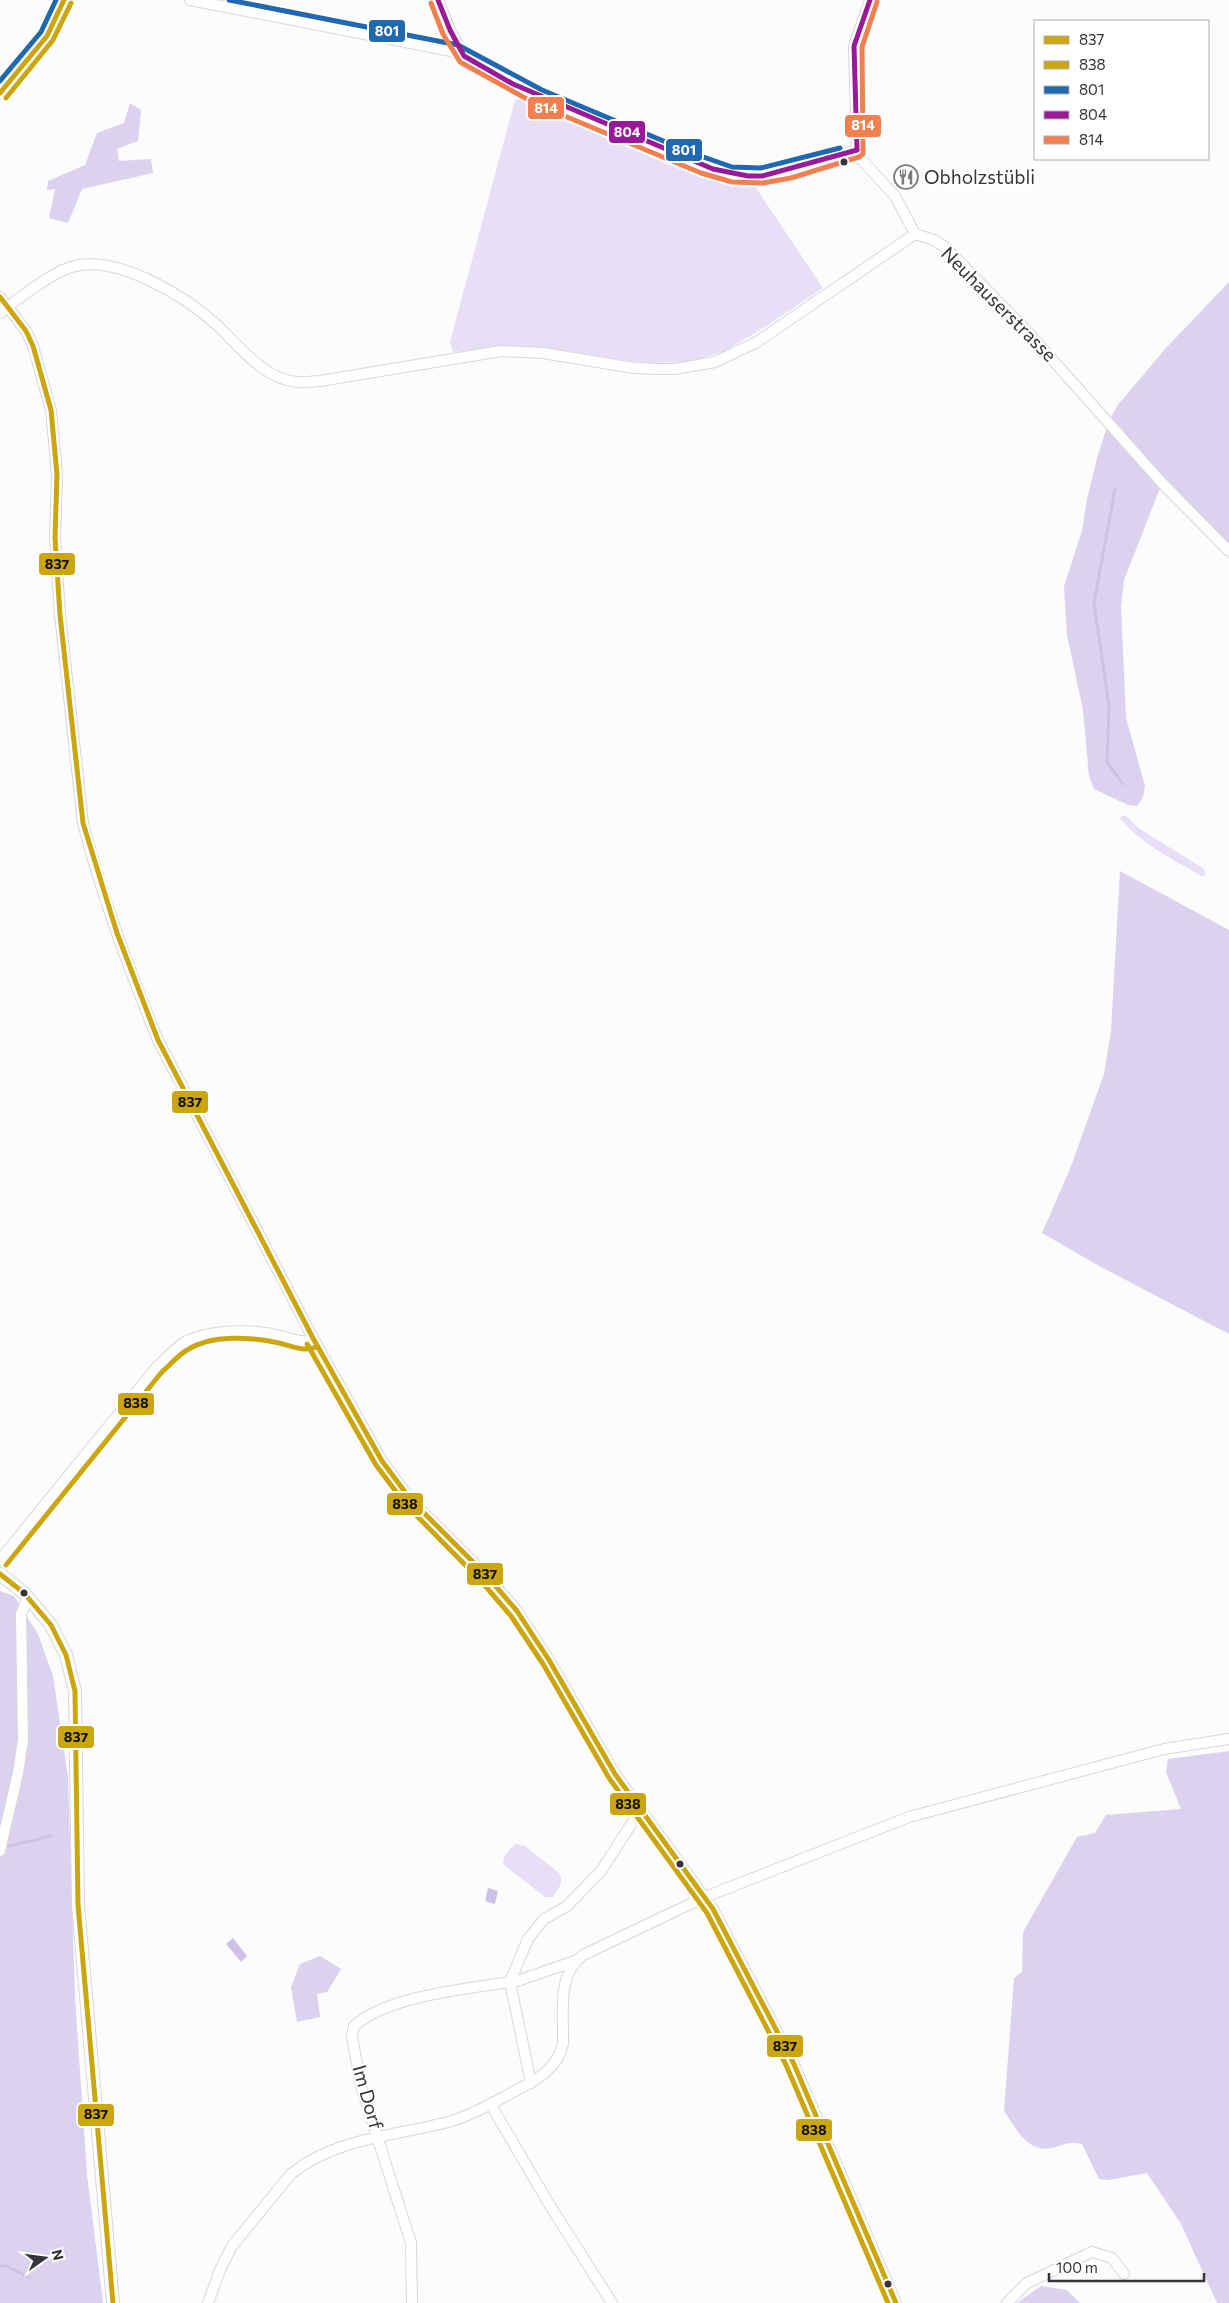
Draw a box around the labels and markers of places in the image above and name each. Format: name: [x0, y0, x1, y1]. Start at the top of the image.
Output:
unlabelled marker: [839, 157, 849, 167]
restaurant icon: Obholzstübli: [893, 164, 919, 190]
place label: Obholzstübli: [924, 165, 1035, 188]
unlabelled marker: [19, 1588, 29, 1598]
unlabelled marker: [675, 1859, 685, 1869]
unlabelled marker: [883, 2279, 893, 2289]

